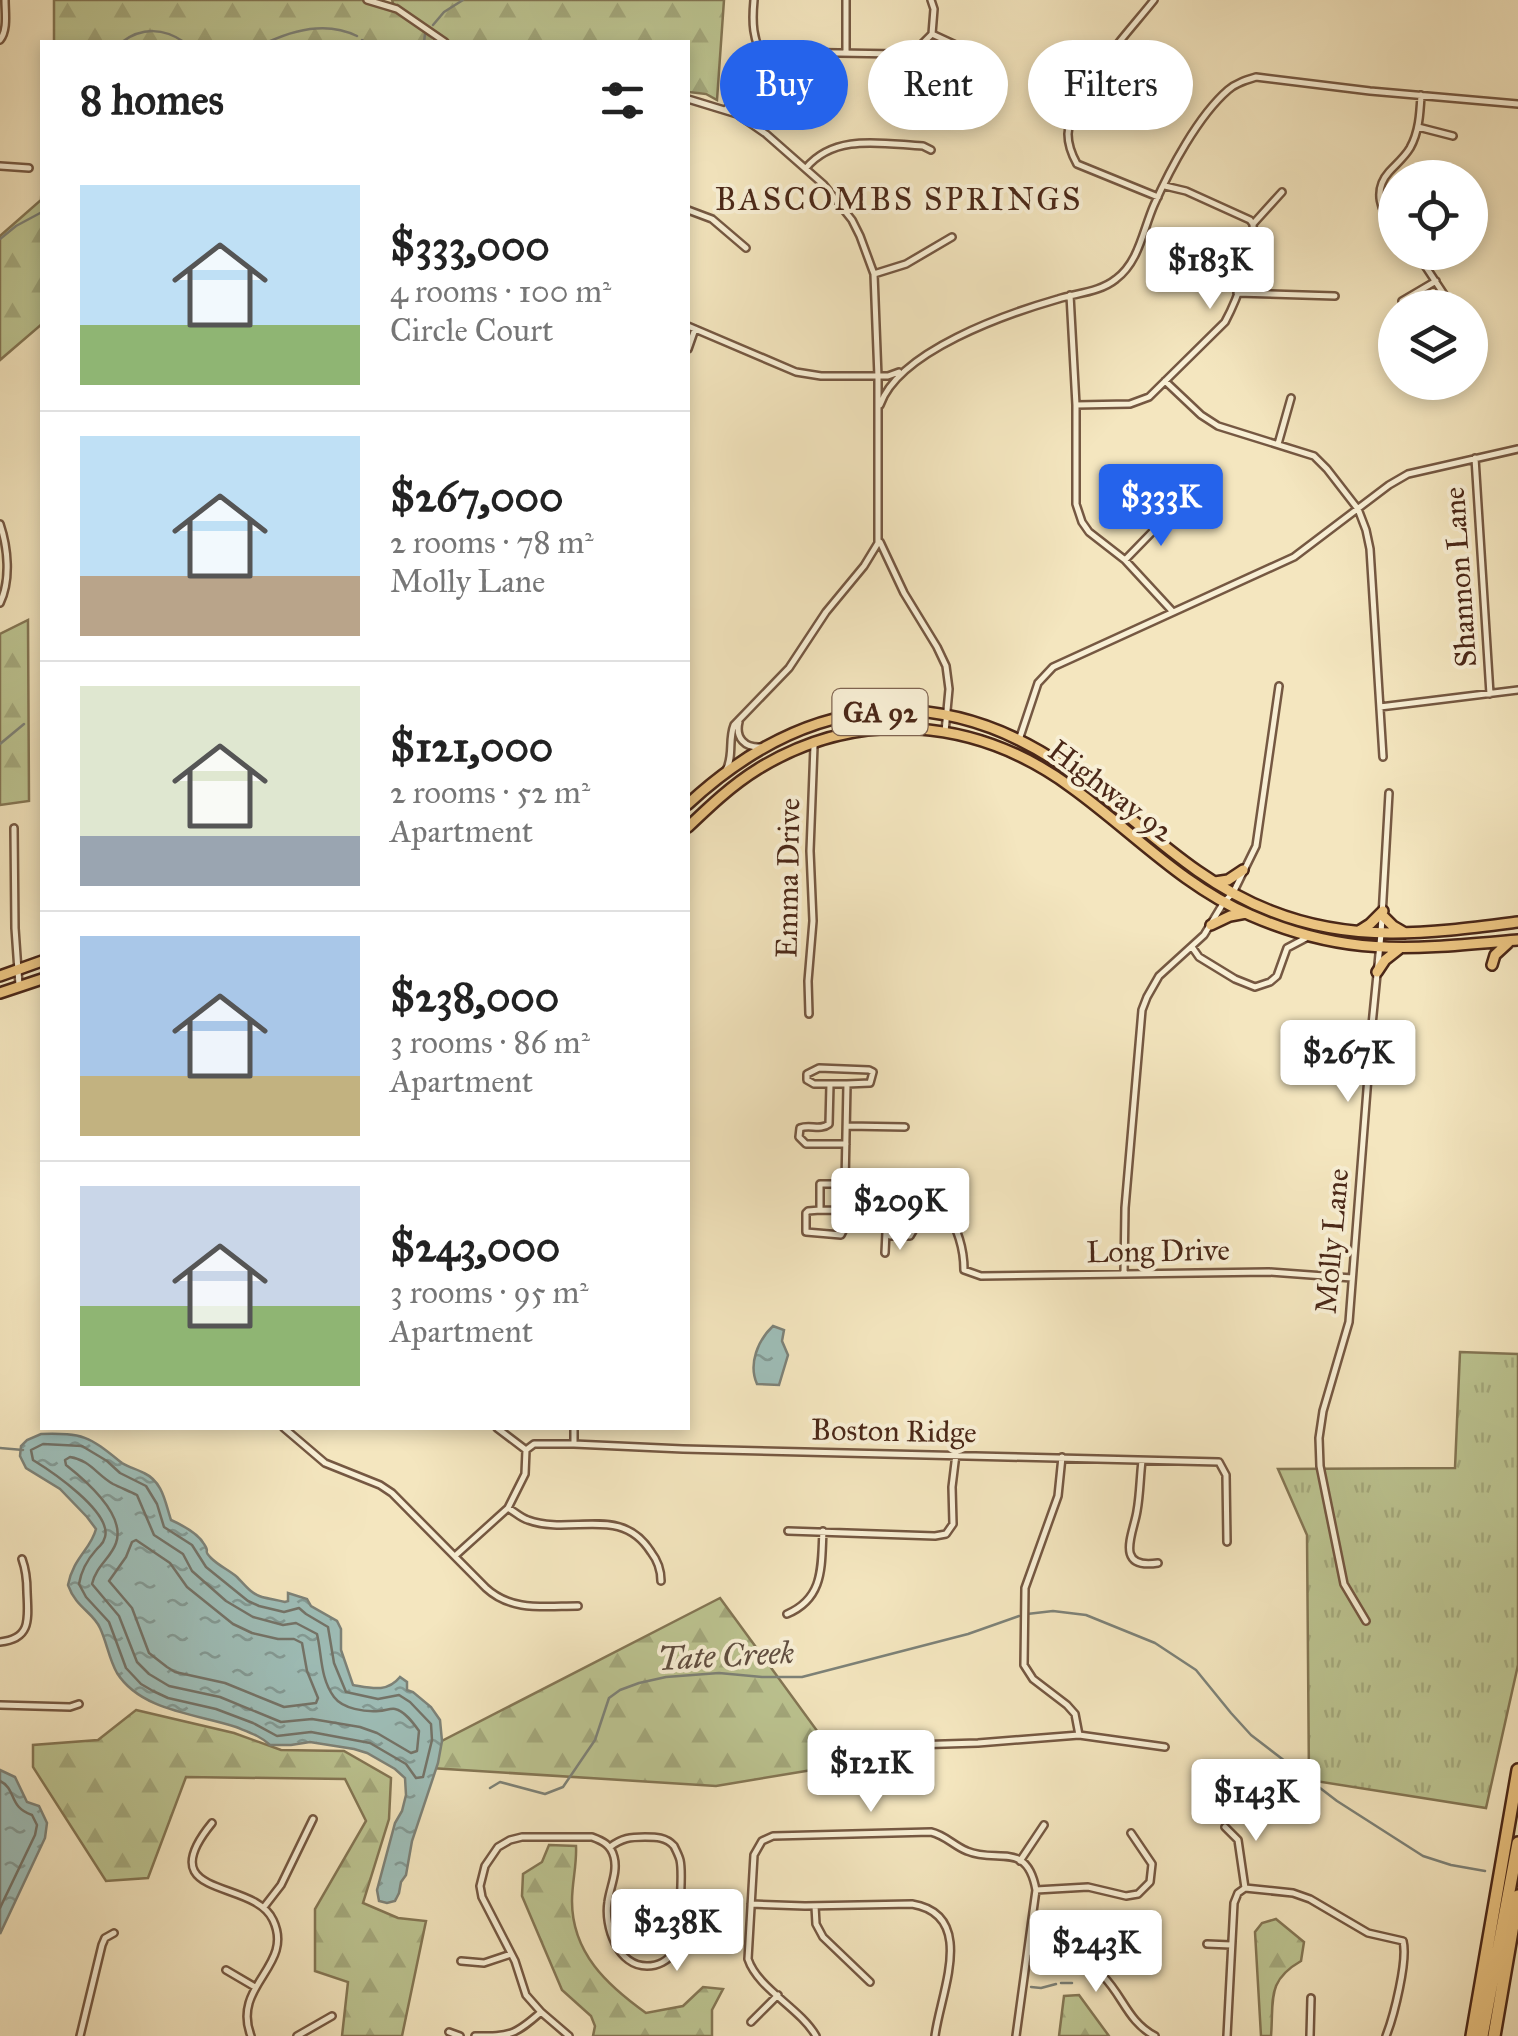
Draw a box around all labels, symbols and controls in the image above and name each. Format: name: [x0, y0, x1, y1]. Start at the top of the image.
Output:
chip: Buy: [720, 40, 848, 130]
chip: Rent: [868, 40, 1008, 130]
chip: Filters: [1028, 40, 1193, 130]
icon: filters: [595, 73, 650, 128]
text: 8 homes: [80, 74, 224, 126]
map controls: [1378, 160, 1488, 400]
button: locate: [1378, 160, 1488, 270]
district label: BASCOMBS SPRINGS: [715, 180, 1083, 219]
text: $333,000: [390, 220, 550, 272]
icon: home: [160, 225, 280, 345]
pin: $183K: [1140, 227, 1280, 312]
text: $183K: [1168, 240, 1252, 279]
text: 4 rooms · 100 m²: [390, 272, 611, 311]
button: layers: [1378, 290, 1488, 400]
text: Circle Court: [390, 311, 553, 350]
pin: $333K: [1091, 464, 1231, 549]
text: $267,000: [390, 471, 564, 523]
icon: home: [160, 476, 280, 596]
text: $333K: [1121, 477, 1201, 516]
street label: Shannon Lane: [1436, 486, 1484, 668]
text: 2 rooms · 78 m²: [390, 523, 594, 562]
text: Molly Lane: [390, 562, 545, 601]
road number: GA 92: [832, 689, 928, 735]
text: $121,000: [390, 721, 553, 773]
icon: home: [160, 726, 280, 846]
street label: Highway 92: [1041, 732, 1181, 851]
text: 2 rooms · 52 m²: [390, 773, 590, 812]
street label: Emma Drive: [769, 797, 807, 959]
text: Apartment: [390, 812, 533, 851]
text: $238,000: [390, 971, 559, 1023]
icon: home: [160, 976, 280, 1096]
pin: $267K: [1278, 1020, 1418, 1105]
text: 3 rooms · 86 m²: [390, 1023, 590, 1062]
text: $267K: [1302, 1033, 1394, 1072]
text: Apartment: [390, 1062, 533, 1101]
street label: Molly Lane: [1308, 1167, 1356, 1315]
pin: $209K: [830, 1168, 970, 1253]
text: $209K: [853, 1181, 947, 1220]
text: $243,000: [390, 1221, 560, 1273]
icon: home: [160, 1226, 280, 1346]
street label: Long Drive: [1086, 1232, 1230, 1270]
text: 3 rooms · 95 m²: [390, 1273, 589, 1312]
text: Apartment: [390, 1312, 533, 1351]
street label: Boston Ridge: [811, 1412, 977, 1450]
water label: Tate Creek: [657, 1633, 795, 1679]
pin: $121K: [801, 1730, 941, 1815]
text: $121K: [830, 1743, 912, 1782]
pin: $143K: [1186, 1759, 1326, 1844]
text: $143K: [1213, 1772, 1299, 1811]
pin: $238K: [607, 1889, 747, 1974]
text: $238K: [633, 1902, 721, 1941]
pin: $243K: [1026, 1910, 1166, 1995]
text: $243K: [1052, 1923, 1140, 1962]

